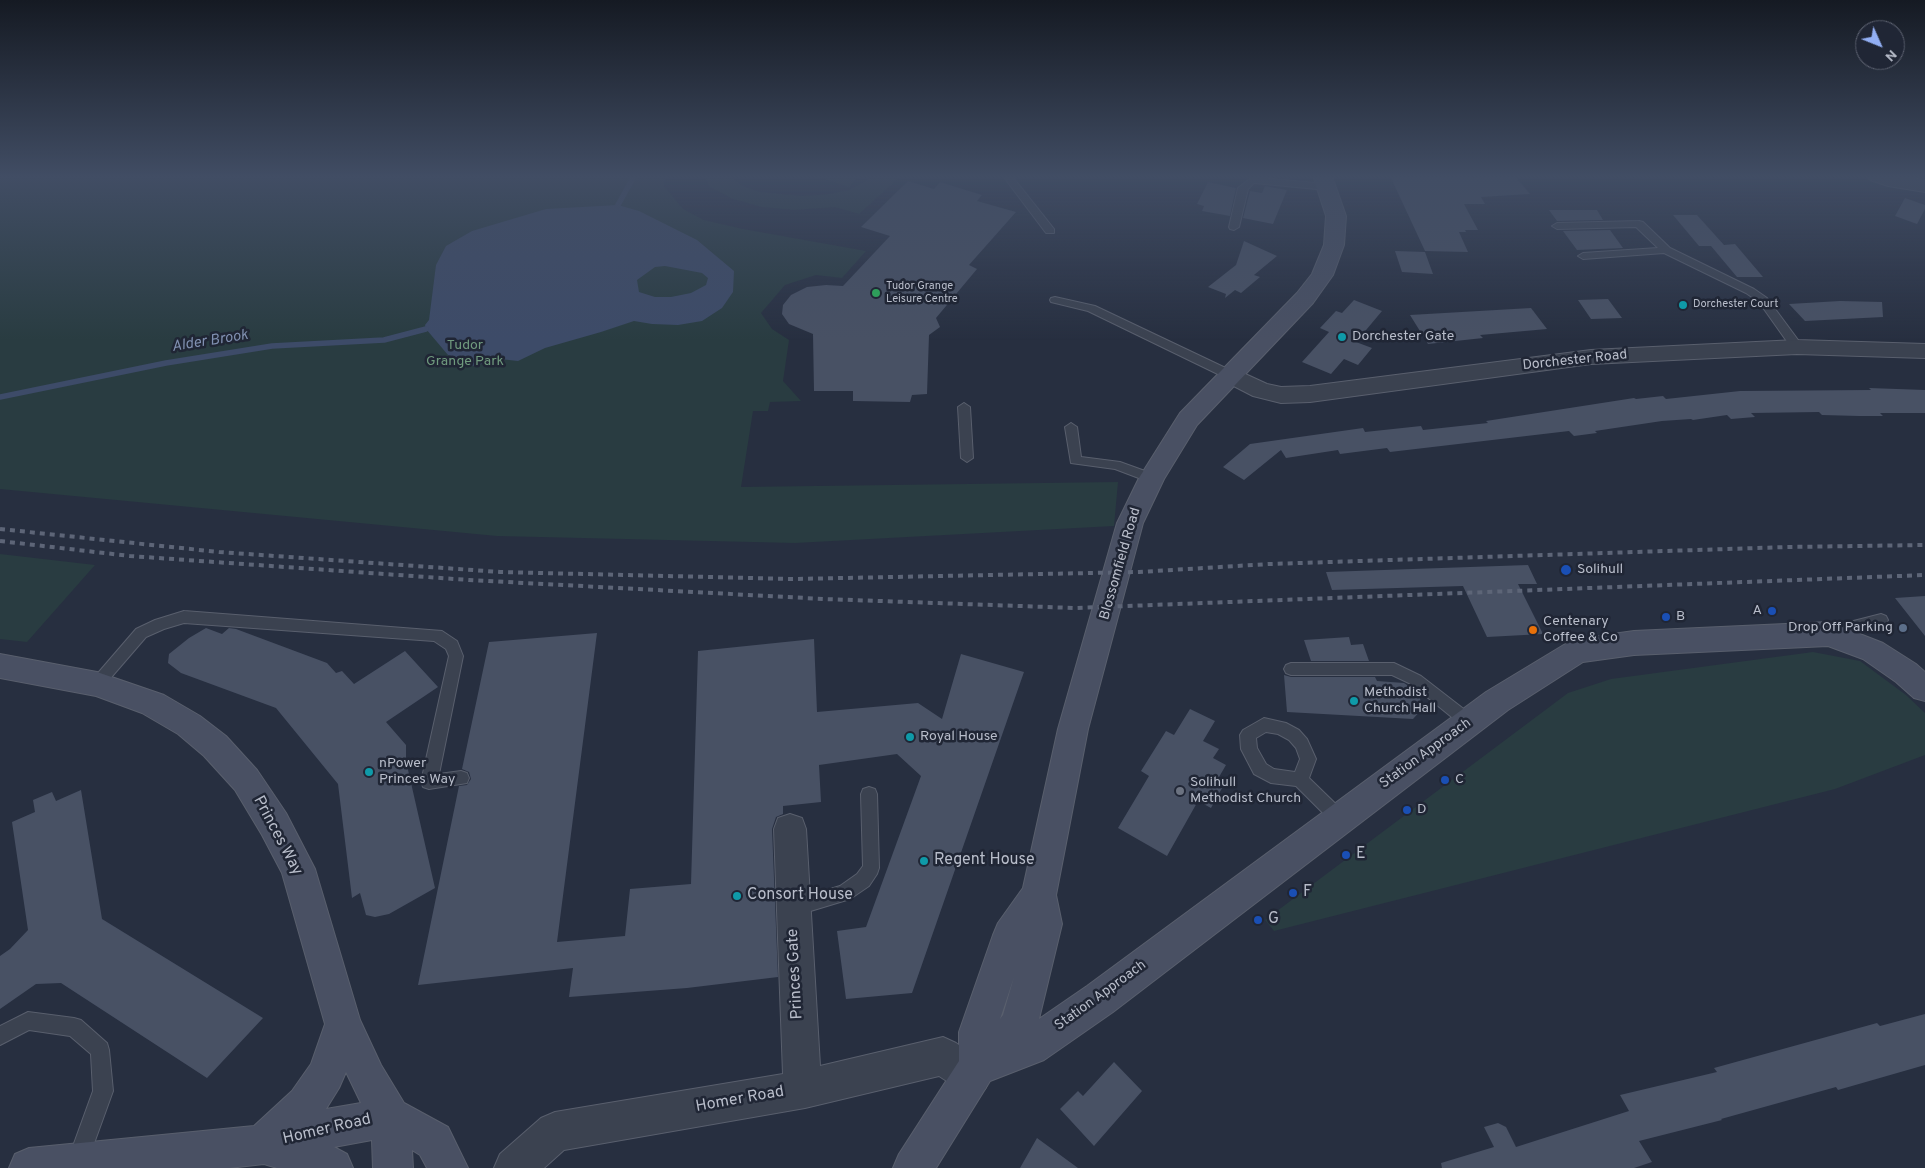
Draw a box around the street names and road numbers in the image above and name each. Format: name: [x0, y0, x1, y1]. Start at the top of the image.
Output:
street label: Dorchester Road: [1522, 347, 1628, 375]
street label: Blossomfield Road: [1097, 506, 1145, 622]
street label: Station Approach: [1377, 715, 1475, 793]
street label: Princes Way: [248, 793, 306, 879]
street label: Princes Gate: [784, 928, 808, 1020]
street label: Station Approach: [1052, 957, 1150, 1035]
street label: Homer Road: [694, 1083, 786, 1117]
street label: Homer Road: [281, 1111, 373, 1149]

